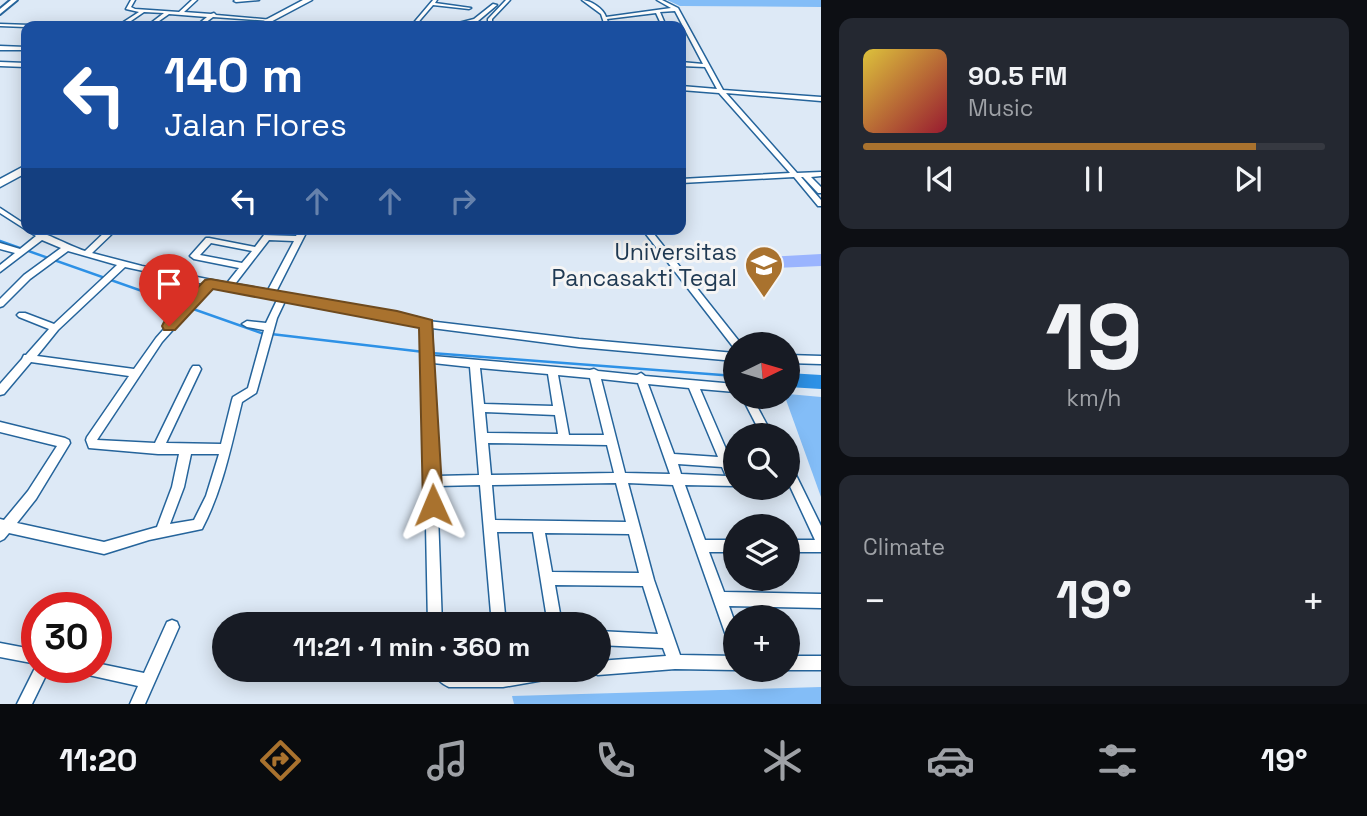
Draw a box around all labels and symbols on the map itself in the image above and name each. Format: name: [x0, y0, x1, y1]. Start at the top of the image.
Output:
place label: Universitas Pancasakti Tegal: [552, 237, 737, 293]
school or university icon: Universitas Pancasakti Tegal: [743, 244, 785, 299]
pin: [139, 254, 199, 326]
north arrow: [723, 332, 800, 410]
position arrow: [396, 468, 470, 542]
speed limit sign: 30: [21, 592, 112, 683]

